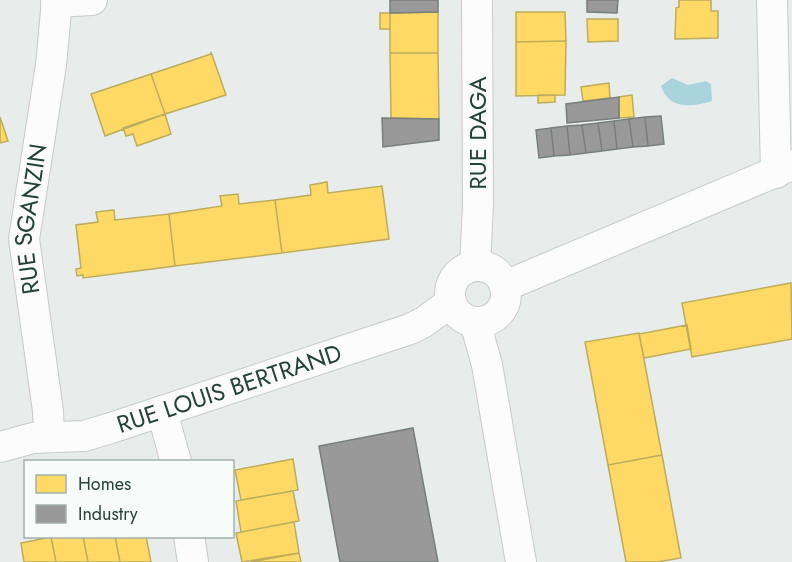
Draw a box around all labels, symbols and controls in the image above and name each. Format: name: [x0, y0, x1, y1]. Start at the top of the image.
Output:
street label: RUE DAGA: [460, 76, 495, 190]
street label: RUE SGANZIN: [5, 141, 56, 297]
street label: RUE LOUIS BERTRAND: [112, 335, 346, 442]
legend: [24, 460, 234, 538]
text: Homes: [78, 471, 131, 497]
text: Industry: [78, 501, 138, 527]

